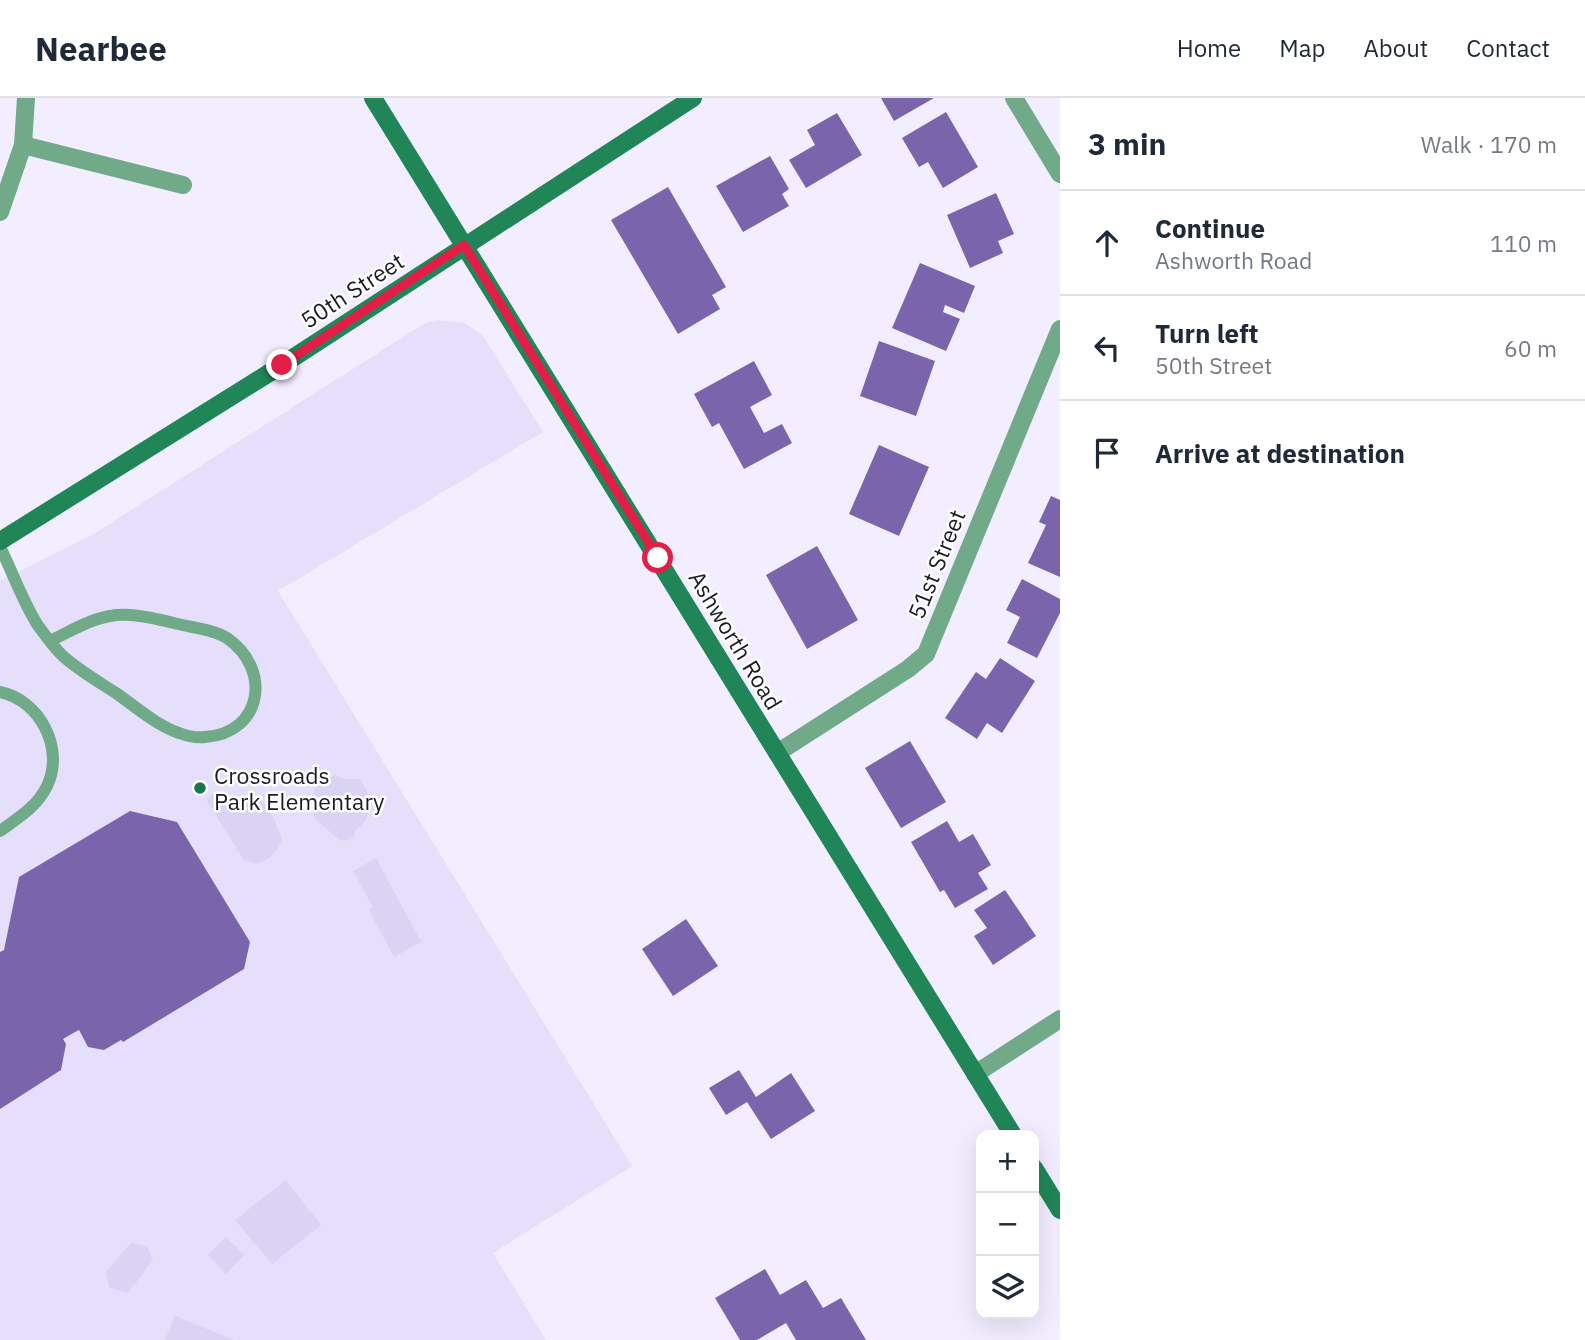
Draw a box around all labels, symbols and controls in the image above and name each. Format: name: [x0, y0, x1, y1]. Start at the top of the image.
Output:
text: Nearbee: [35, 27, 167, 70]
text: Home: [1177, 32, 1241, 64]
text: Map: [1279, 32, 1325, 64]
text: About: [1363, 32, 1428, 64]
text: Contact: [1466, 32, 1550, 64]
text: 3 min: [1088, 124, 1166, 163]
text: Walk · 170 m: [1421, 129, 1557, 159]
text: Continue: [1155, 211, 1265, 245]
icon: ahead: [1088, 224, 1126, 262]
text: 110 m: [1490, 228, 1557, 258]
street label: 50th Street: [295, 245, 409, 335]
text: Ashworth Road: [1155, 245, 1312, 275]
text: Turn left: [1155, 316, 1258, 350]
icon: left: [1088, 329, 1126, 367]
text: 60 m: [1504, 333, 1557, 363]
route end: [266, 349, 297, 380]
text: 50th Street: [1155, 350, 1272, 380]
icon: arrive: [1088, 434, 1126, 472]
text: Arrive at destination: [1155, 436, 1405, 470]
street label: 51st Street: [901, 505, 971, 623]
route start: [642, 542, 673, 573]
street label: Ashworth Road: [683, 565, 789, 715]
place label: Crossroads Park Elementary: [214, 760, 385, 816]
marker: Crossroads Park Elementary: [192, 780, 208, 796]
map controls: [976, 1130, 1039, 1319]
button: +: [976, 1130, 1039, 1193]
button: −: [976, 1193, 1039, 1256]
button: layers: [976, 1256, 1039, 1319]

